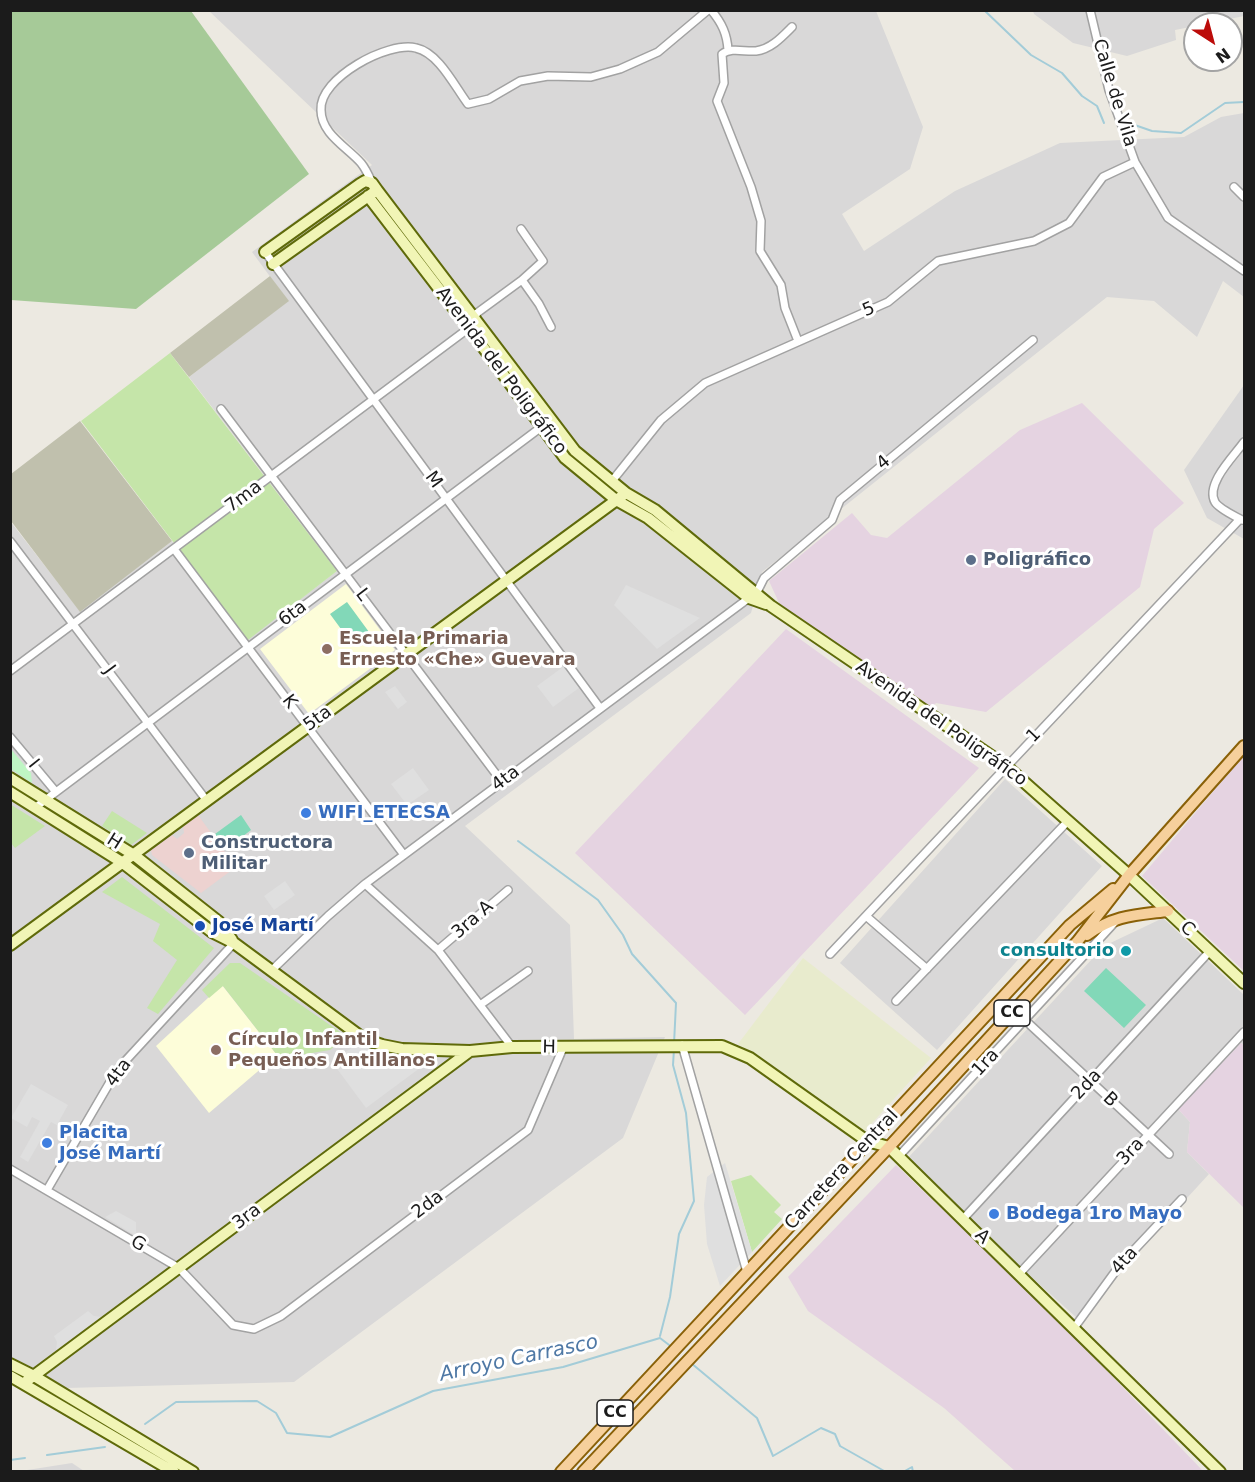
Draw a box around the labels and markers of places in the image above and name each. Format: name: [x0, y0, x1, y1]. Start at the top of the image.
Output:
place label: Poligráfico: [983, 549, 1091, 571]
marker: Poligráfico: [964, 553, 978, 567]
place label: Escuela Primaria Ernesto «Che» Guevara: [339, 628, 576, 670]
marker: Escuela Primaria Ernesto «Che» Guevara: [320, 642, 334, 656]
place label: WIFI_ETECSA: [318, 802, 450, 824]
marker: WIFI_ETECSA: [299, 806, 313, 820]
place label: Constructora Militar: [201, 832, 333, 874]
marker: Constructora Militar: [182, 846, 196, 860]
place label: José Martí: [212, 915, 314, 937]
marker: José Martí: [193, 919, 207, 933]
place label: consultorio: [1000, 940, 1114, 962]
marker: consultorio: [1119, 944, 1133, 958]
place label: Círculo Infantil Pequeños Antillanos: [228, 1029, 435, 1072]
marker: Círculo Infantil Pequeños Antillanos: [209, 1043, 223, 1057]
place label: Placita José Martí: [59, 1122, 161, 1164]
marker: Placita José Martí: [40, 1136, 54, 1150]
place label: Bodega 1ro Mayo: [1006, 1203, 1182, 1225]
marker: Bodega 1ro Mayo: [987, 1207, 1001, 1221]

